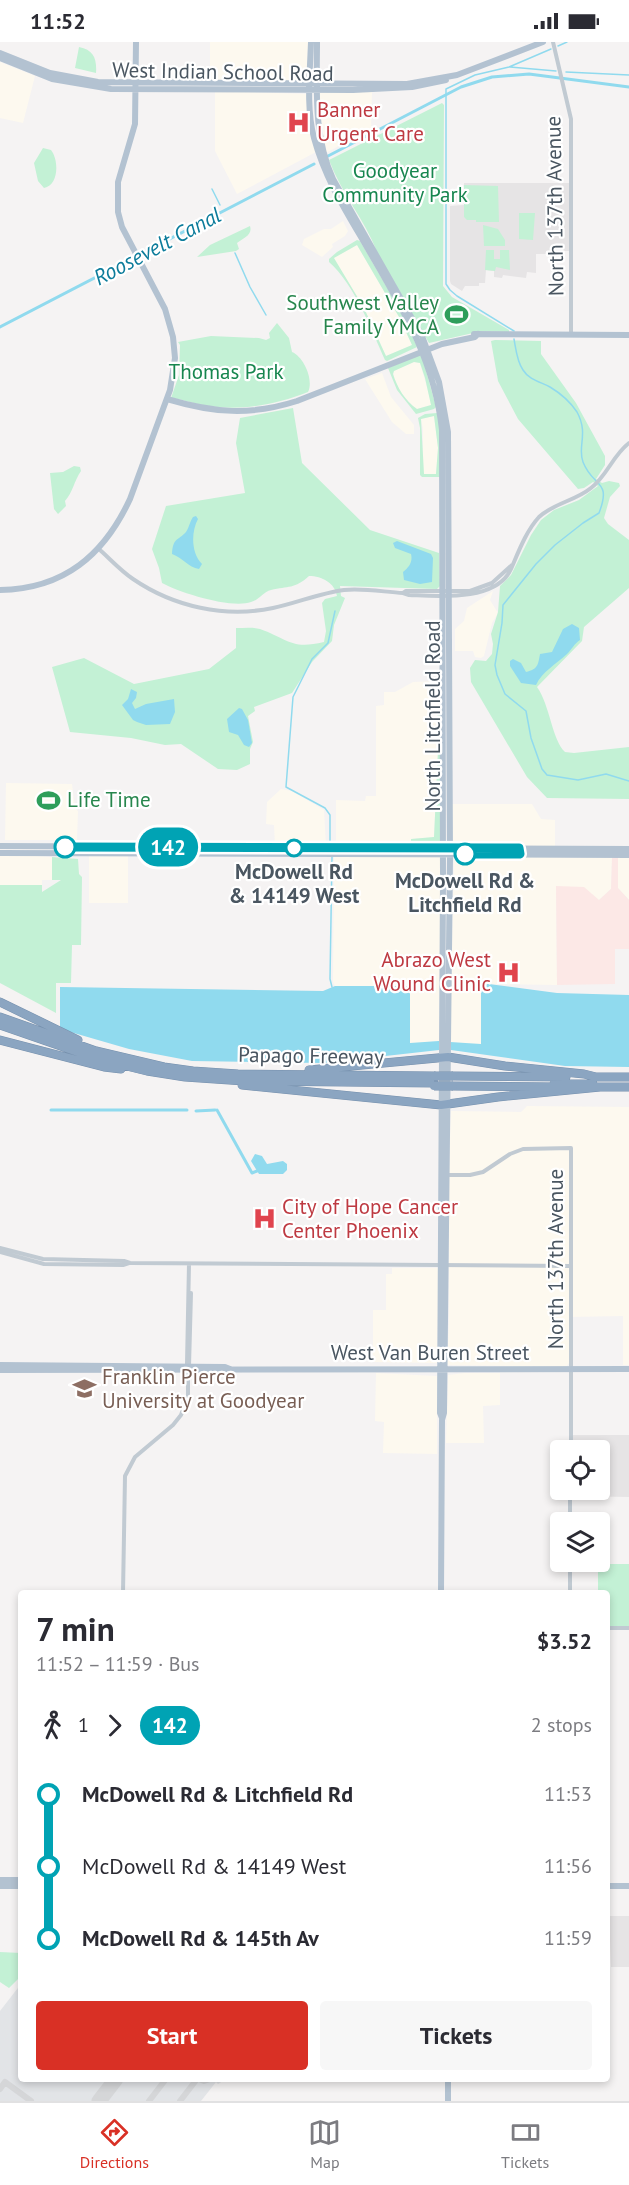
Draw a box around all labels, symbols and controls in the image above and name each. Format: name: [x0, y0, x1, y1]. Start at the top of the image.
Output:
text: 11:52: [30, 7, 86, 35]
street label: West Indian School Road: [112, 56, 334, 87]
place label: Banner Urgent Care: [317, 96, 424, 147]
hospital icon: Banner Urgent Care: [286, 109, 312, 135]
street label: North 137th Avenue: [539, 116, 570, 296]
park label: Goodyear Community Park: [322, 157, 468, 208]
water label: Roosevelt Canal: [88, 201, 226, 291]
place label: Southwest Valley Family YMCA: [286, 289, 440, 340]
sports icon: Southwest Valley Family YMCA: [444, 302, 470, 328]
park label: Thomas Park: [169, 358, 283, 385]
street label: North Litchfield Road: [419, 620, 446, 812]
place label: Life Time: [67, 786, 151, 813]
sports icon: Life Time: [36, 787, 62, 813]
line badge: 142: [134, 828, 202, 866]
text: 142: [150, 834, 186, 861]
unlabelled marker: [54, 836, 76, 858]
marker: McDowell Rd & 14149 West: [285, 839, 303, 857]
marker: McDowell Rd & Litchfield Rd: [454, 843, 476, 865]
place label: McDowell Rd & 14149 West: [229, 858, 360, 909]
place label: McDowell Rd & Litchfield Rd: [395, 867, 535, 918]
place label: Abrazo West Wound Clinic: [373, 946, 491, 997]
hospital icon: Abrazo West Wound Clinic: [496, 959, 522, 985]
street label: Papago Freeway: [238, 1041, 384, 1070]
street label: North 137th Avenue: [542, 1169, 569, 1349]
place label: City of Hope Cancer Center Phoenix: [282, 1193, 458, 1244]
hospital icon: City of Hope Cancer Center Phoenix: [251, 1206, 277, 1232]
street label: West Van Buren Street: [331, 1339, 529, 1366]
place label: Franklin Pierce University at Goodyear: [102, 1363, 304, 1414]
school or university icon: Franklin Pierce University at Goodyear: [71, 1376, 97, 1402]
map controls: [550, 1440, 610, 1572]
button: locate: [550, 1440, 610, 1500]
button: layers: [550, 1512, 610, 1572]
text: 7 min: [36, 1607, 115, 1650]
text: $3.52: [537, 1627, 592, 1655]
text: 11:52 – 11:59 · Bus: [36, 1651, 200, 1677]
icon: walk: [36, 1709, 69, 1742]
icon: forward: [98, 1709, 131, 1742]
text: 1: [78, 1712, 89, 1738]
text: 142: [152, 1712, 188, 1739]
text: 2 stops: [531, 1712, 592, 1738]
text: McDowell Rd & Litchfield Rd: [82, 1780, 353, 1808]
text: 11:53: [544, 1781, 592, 1807]
text: McDowell Rd & 14149 West: [82, 1852, 346, 1880]
text: 11:56: [544, 1853, 592, 1879]
text: McDowell Rd & 145th Av: [82, 1924, 319, 1952]
text: 11:59: [544, 1925, 592, 1951]
button: Start: [36, 2001, 308, 2070]
button: Tickets: [320, 2001, 592, 2070]
tab: Directions: [80, 2116, 149, 2172]
tab: Map: [308, 2116, 341, 2172]
tab: Tickets: [501, 2116, 549, 2172]

